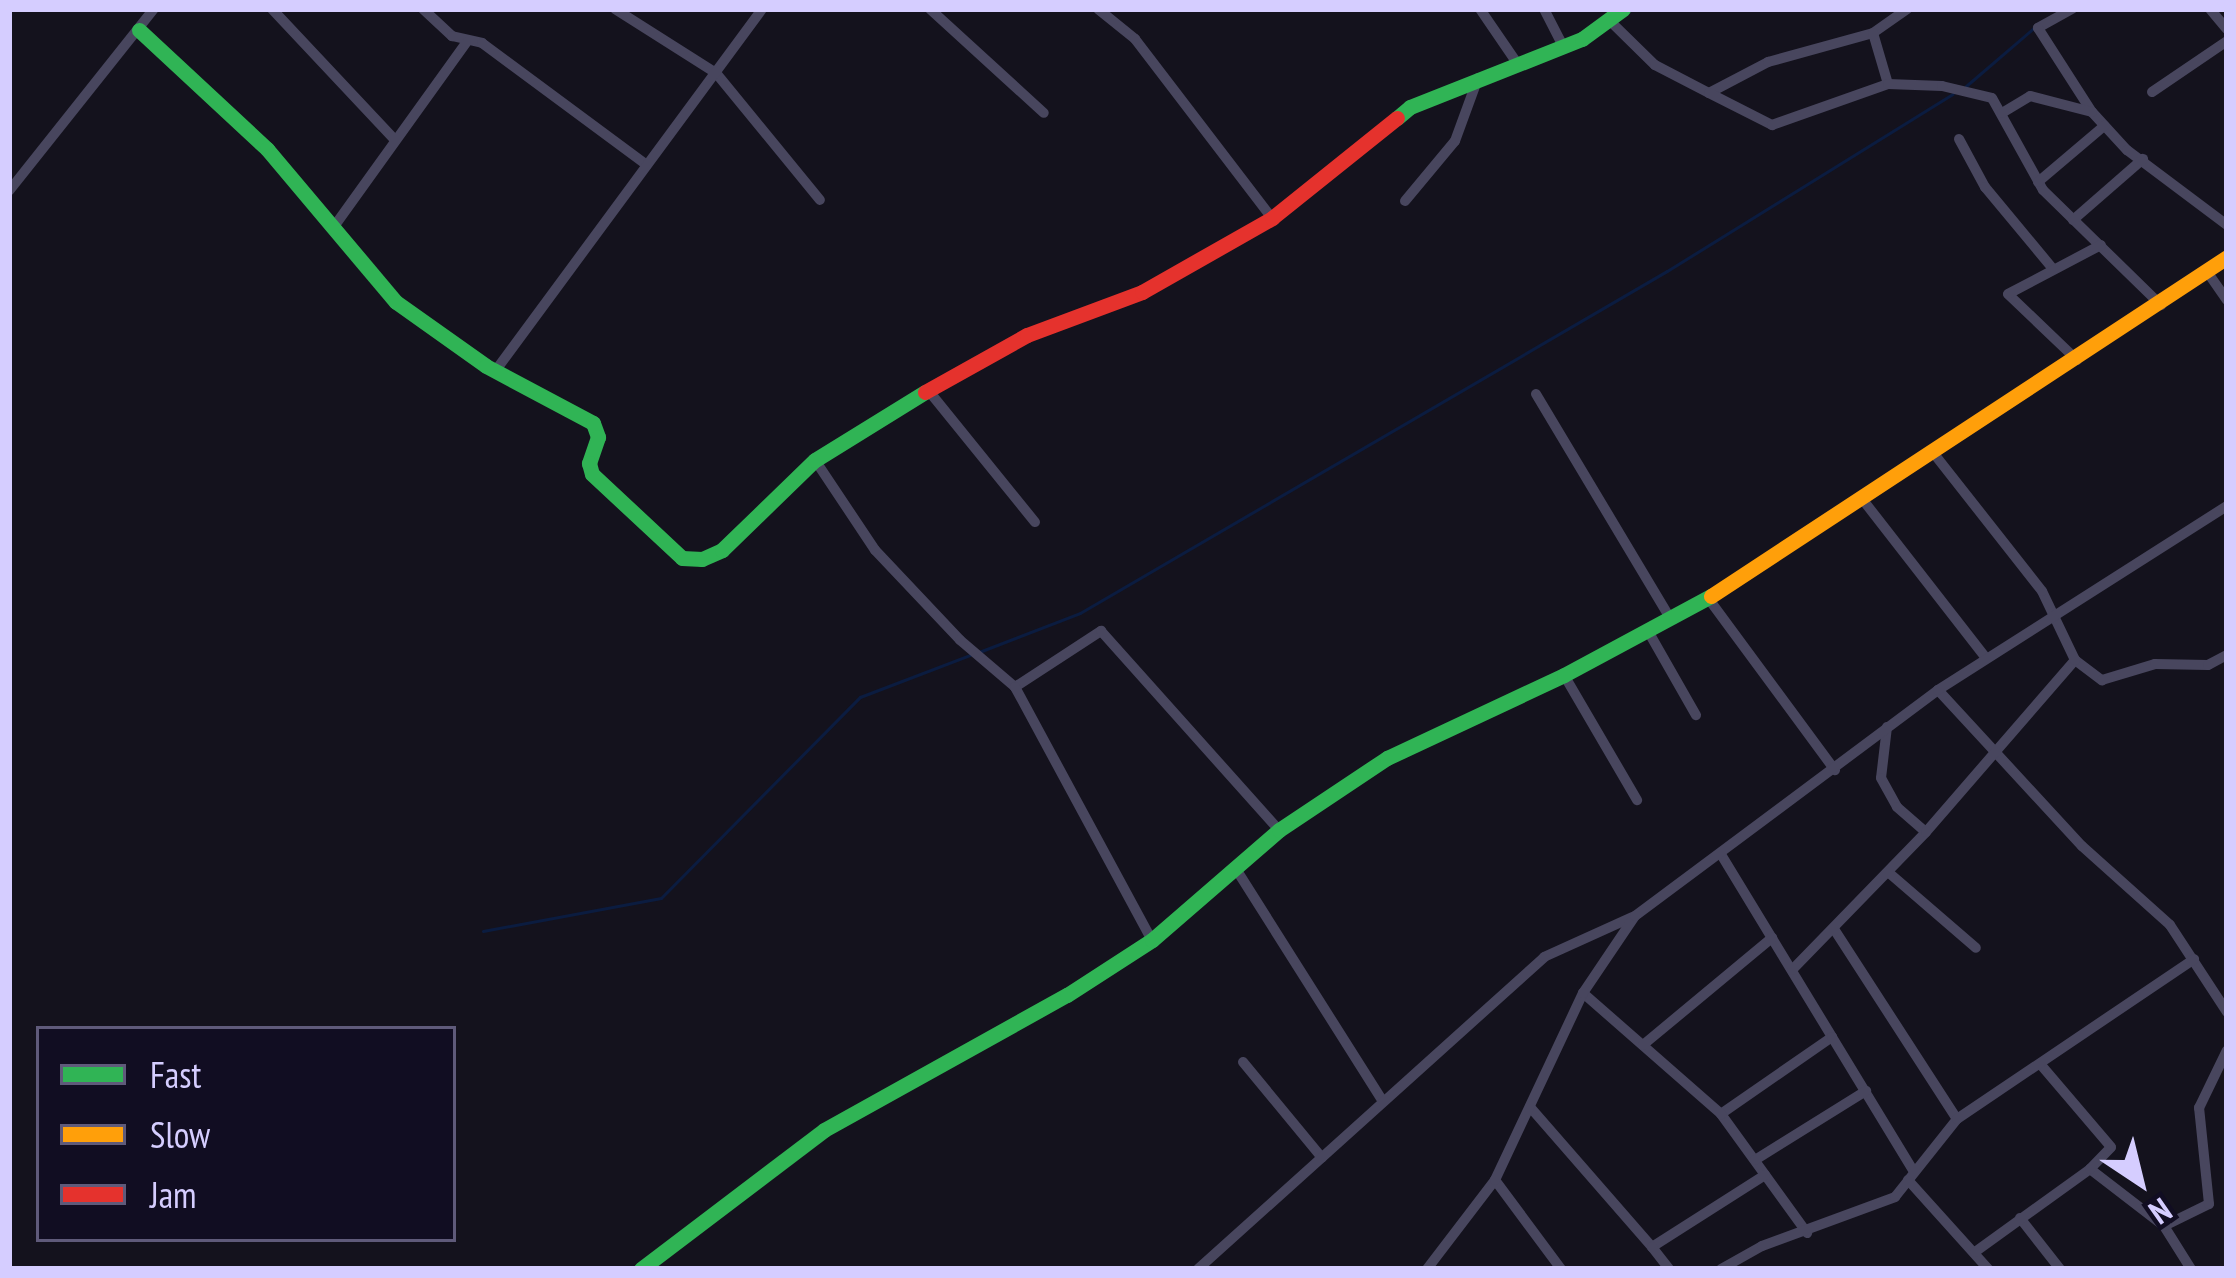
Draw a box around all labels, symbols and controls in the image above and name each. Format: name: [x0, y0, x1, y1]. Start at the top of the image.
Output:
legend: [36, 1026, 456, 1242]
text: Fast: [150, 1051, 201, 1098]
text: Slow: [150, 1111, 210, 1158]
north arrow: [2080, 1122, 2200, 1242]
text: Jam: [150, 1171, 197, 1218]
text: N: [2141, 1189, 2181, 1235]

